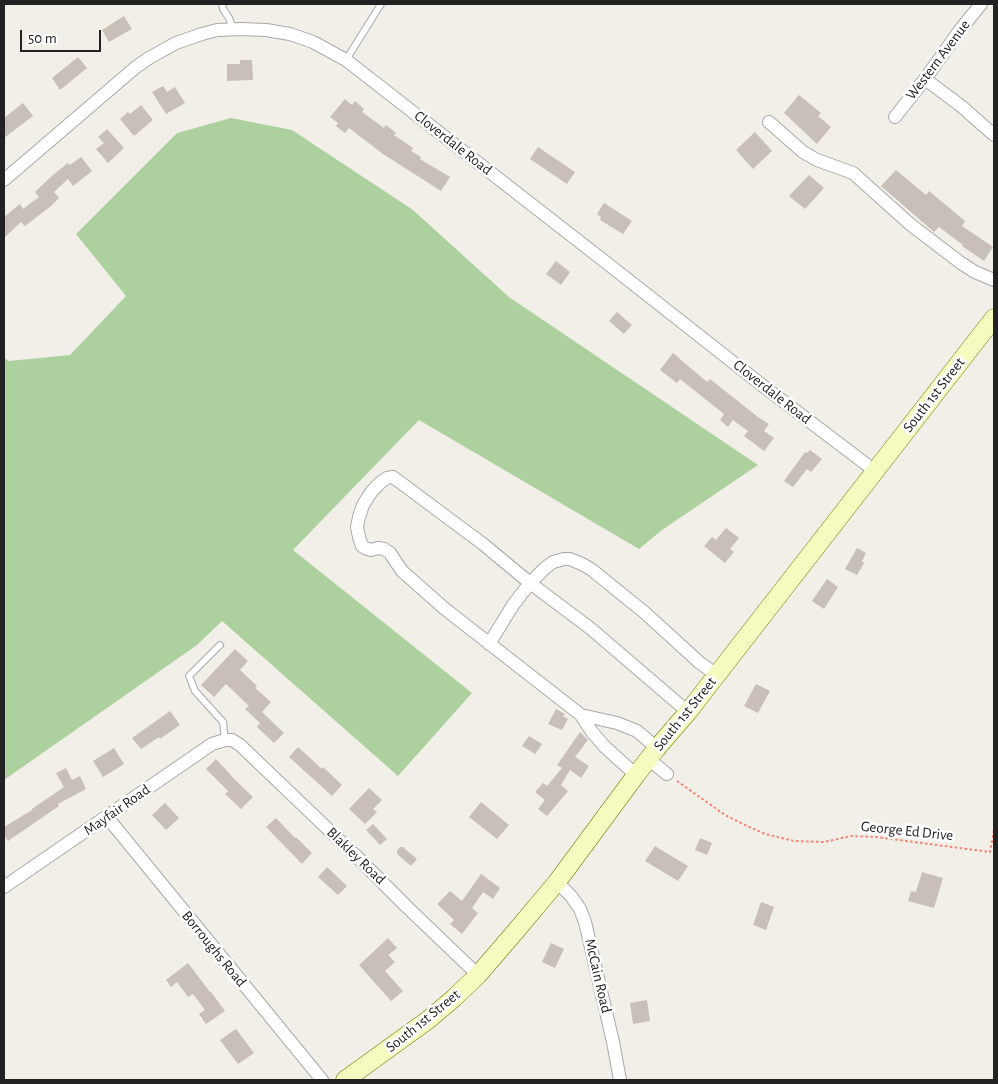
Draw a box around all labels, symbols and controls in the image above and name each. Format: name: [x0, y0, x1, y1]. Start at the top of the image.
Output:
street label: Western Avenue: [902, 16, 974, 104]
scale bar: [22, 20, 104, 52]
text: 50 m: [28, 31, 57, 46]
street label: Cloverdale Road: [410, 107, 496, 179]
street label: South 1st Street: [899, 354, 969, 436]
street label: Cloverdale Road: [729, 356, 815, 428]
street label: South 1st Street: [650, 673, 720, 755]
street label: Mayfair Road: [80, 781, 154, 839]
street label: George Ed Drive: [860, 817, 954, 845]
street label: Blakley Road: [323, 824, 389, 888]
street label: Borroughs Road: [178, 907, 250, 991]
street label: McCain Road: [581, 937, 615, 1015]
street label: South 1st Street: [382, 986, 464, 1056]

